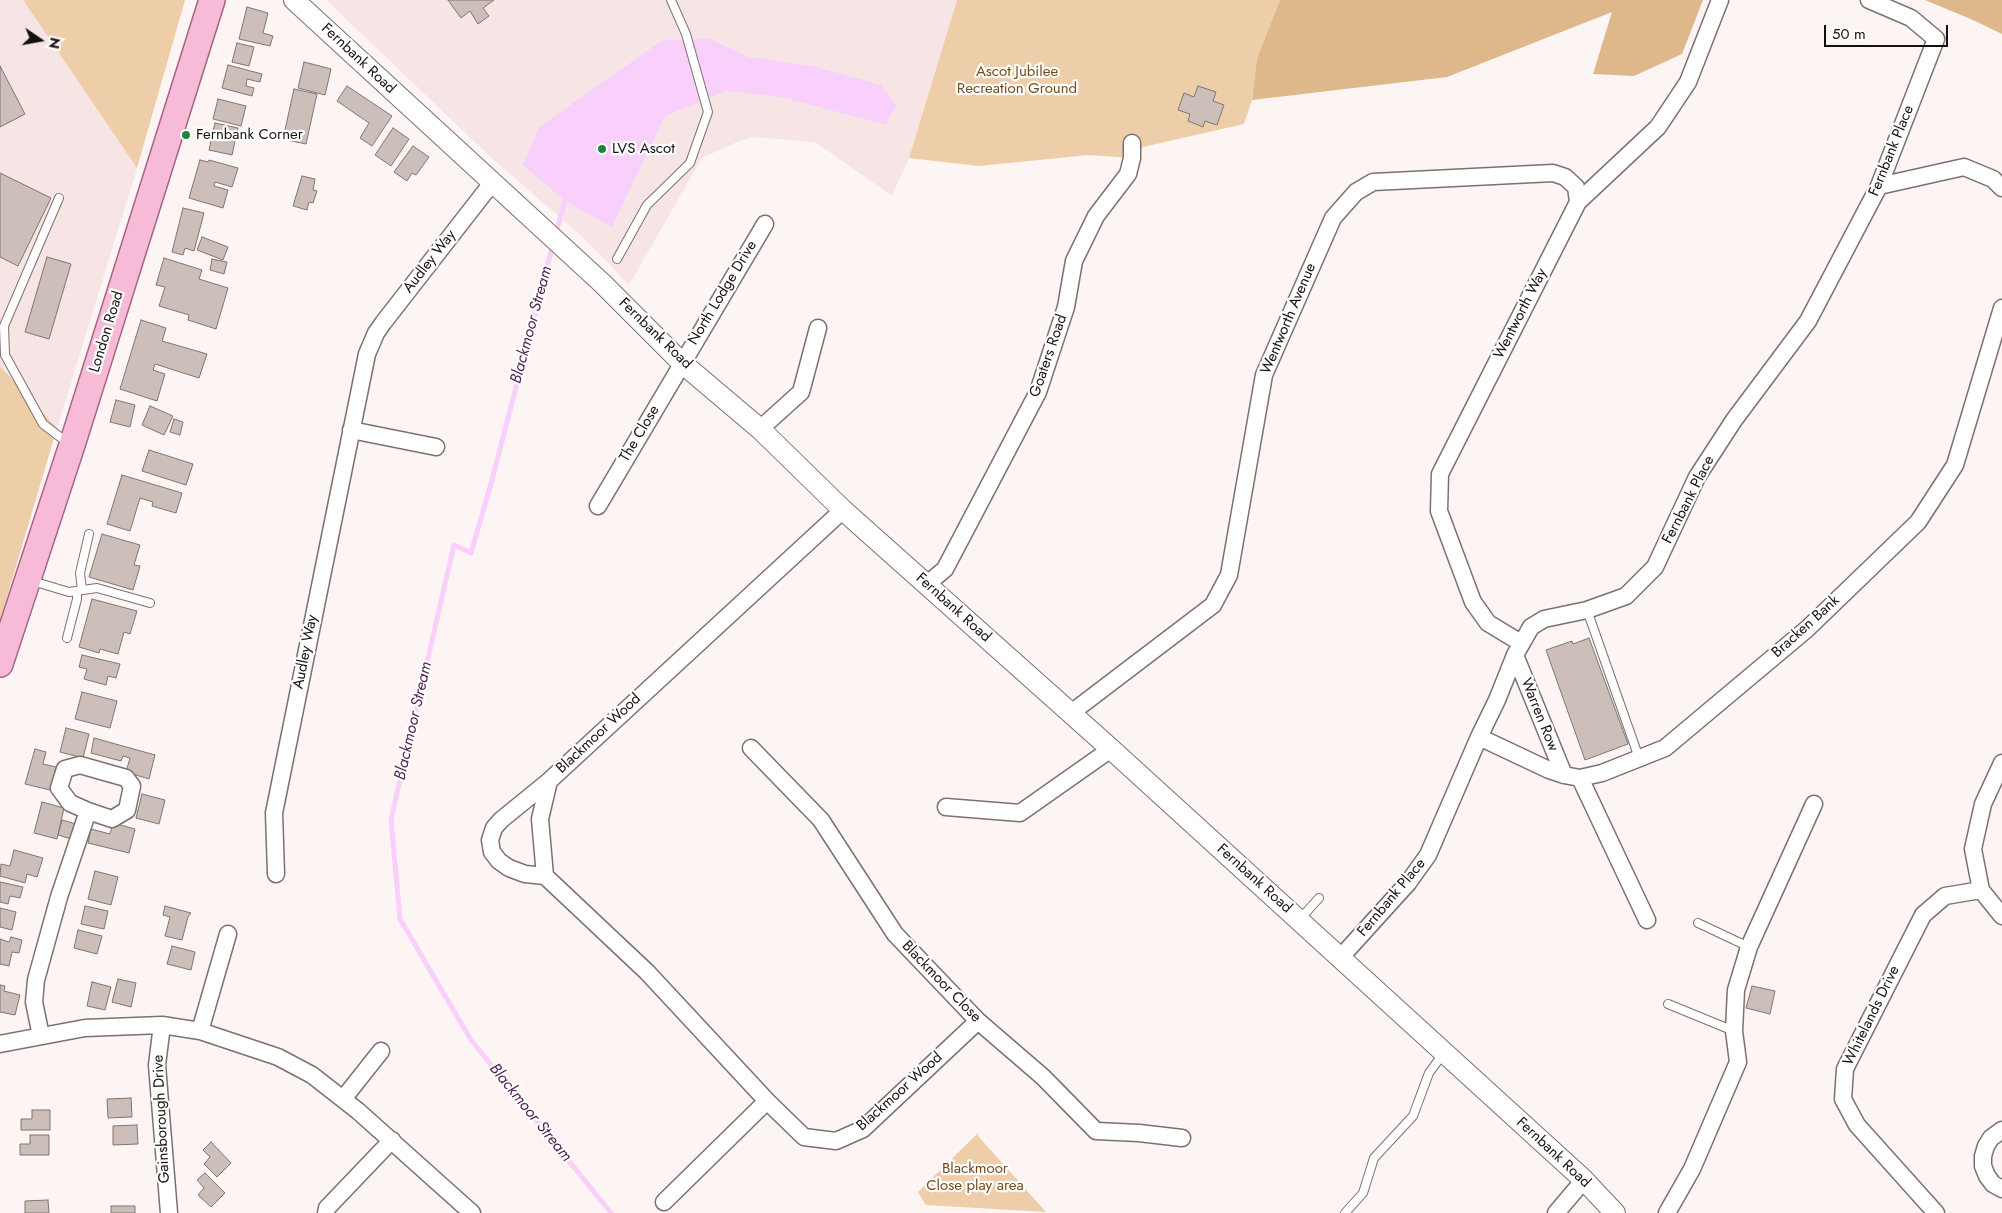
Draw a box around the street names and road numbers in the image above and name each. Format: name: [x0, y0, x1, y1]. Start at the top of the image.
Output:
street label: Fernbank Road: [317, 20, 399, 98]
street label: Fernbank Place: [1866, 103, 1918, 199]
street label: Audley Way: [400, 227, 460, 297]
street label: North Lodge Drive: [685, 238, 761, 348]
street label: Wentworth Avenue: [1257, 261, 1321, 377]
street label: Wentworth Way: [1490, 266, 1552, 362]
street label: London Road: [86, 289, 128, 375]
street label: Fernbank Road: [615, 295, 695, 373]
street label: Goaters Road: [1026, 312, 1072, 400]
street label: The Close: [616, 402, 664, 466]
street label: Fernbank Place: [1659, 453, 1719, 547]
street label: Fernbank Road: [912, 570, 994, 646]
street label: Bracken Bank: [1769, 592, 1843, 662]
street label: Audley Way: [290, 613, 322, 691]
street label: Warren Row: [1516, 676, 1562, 754]
street label: Blackmoor Wood: [553, 690, 645, 778]
street label: Fernbank Road: [1213, 841, 1295, 917]
street label: Fernbank Place: [1354, 855, 1430, 941]
street label: Blackmoor Close: [898, 938, 984, 1026]
street label: Whitelands Drive: [1840, 963, 1904, 1069]
street label: Blackmoor Wood: [853, 1049, 947, 1135]
street label: Gainsborough Drive: [150, 1054, 174, 1184]
street label: Fernbank Road: [1512, 1114, 1594, 1192]

